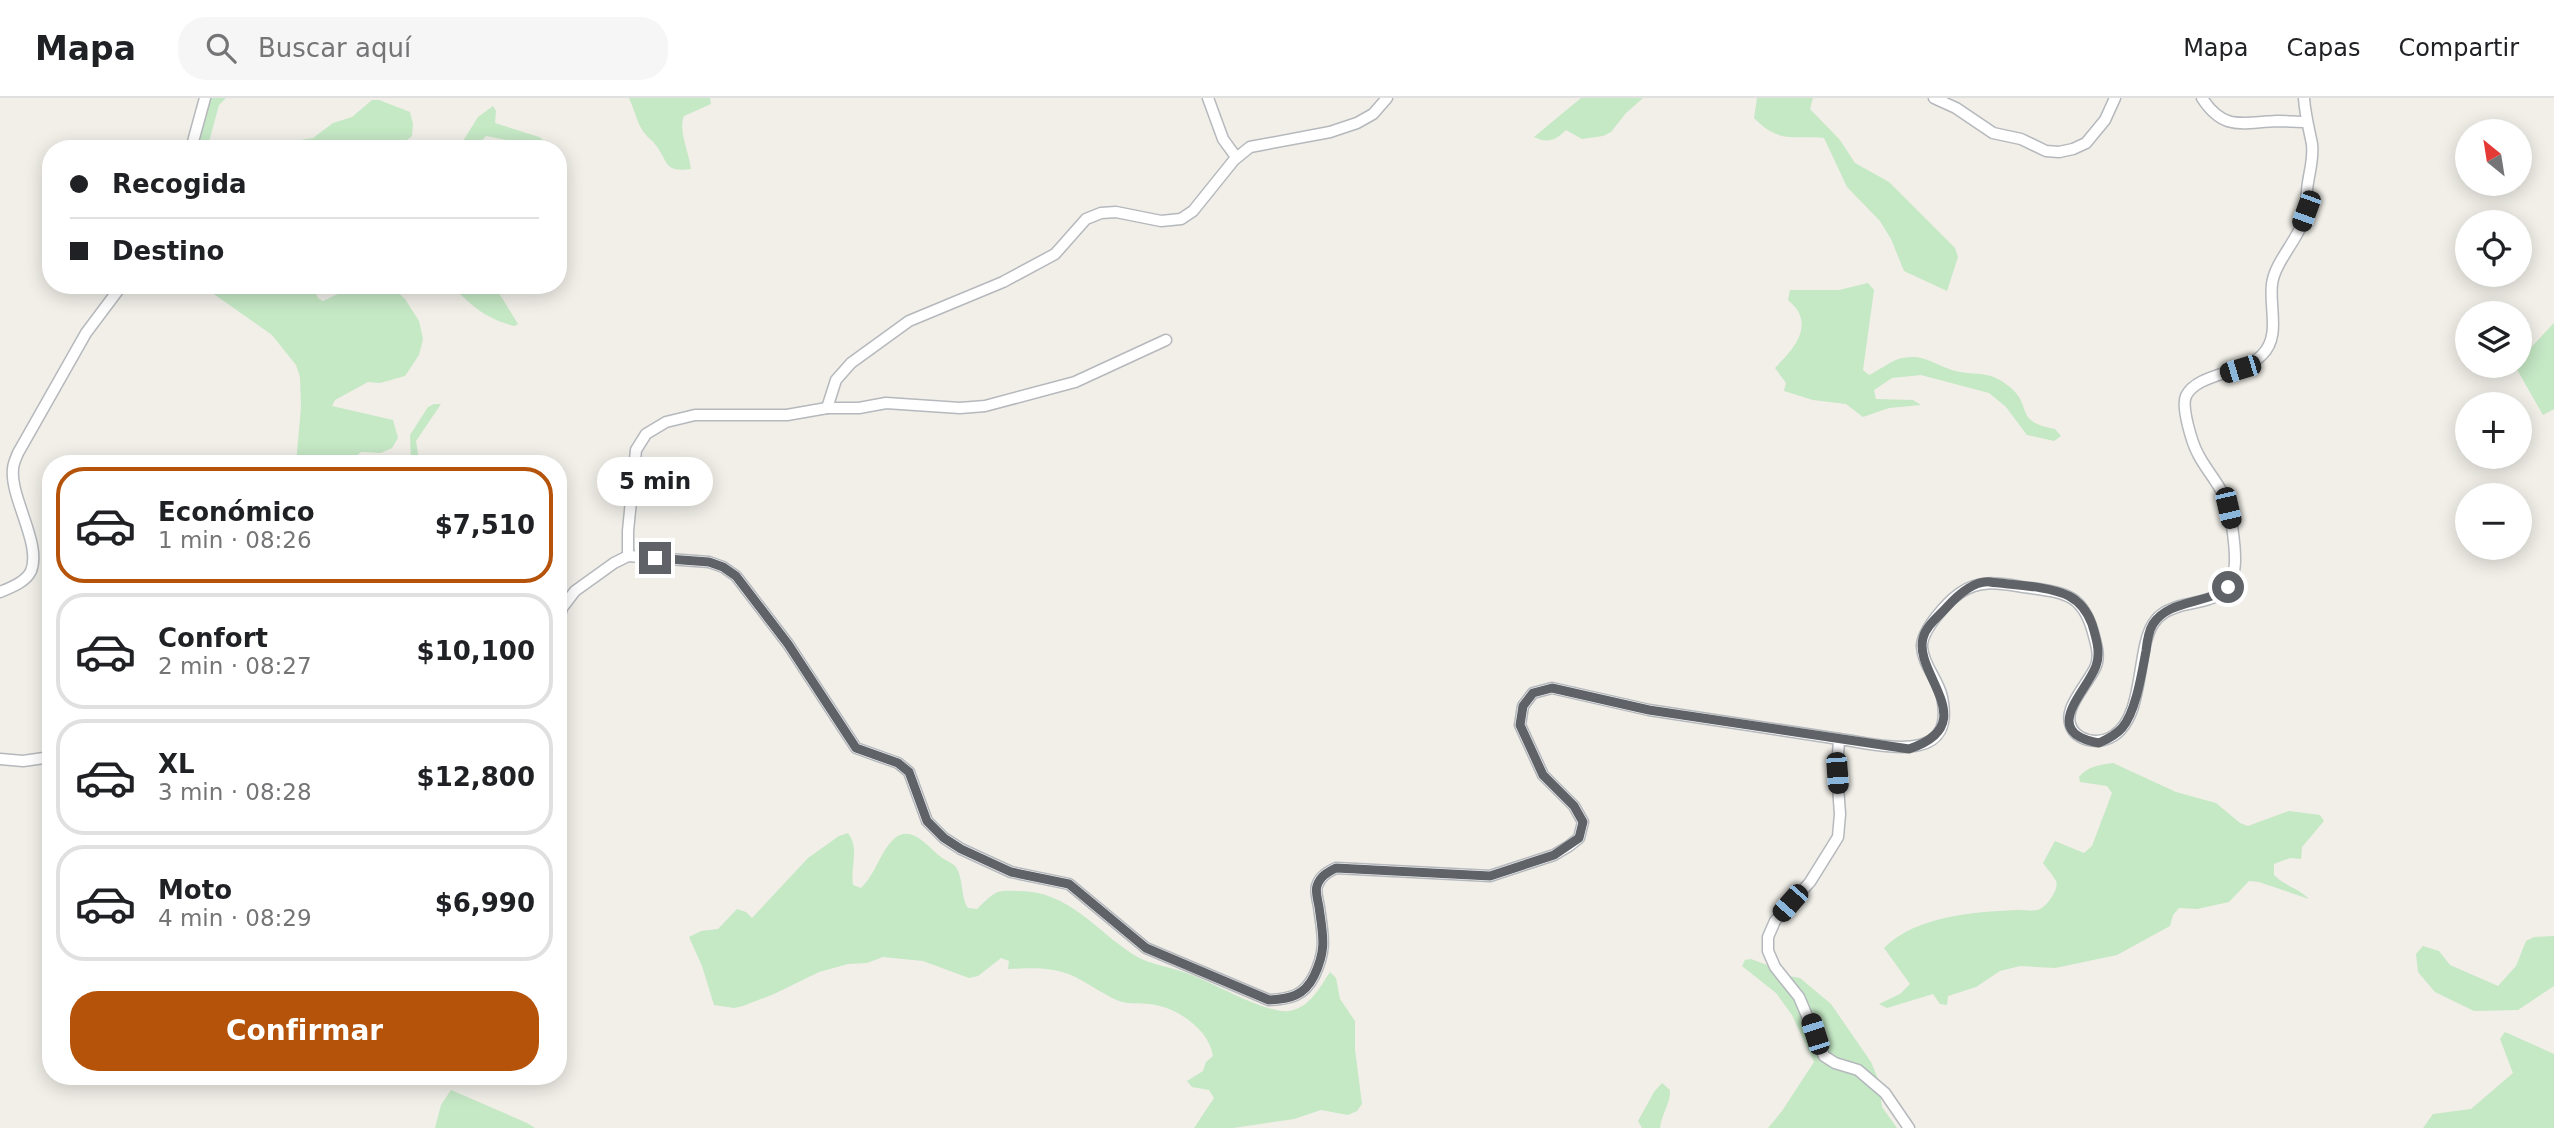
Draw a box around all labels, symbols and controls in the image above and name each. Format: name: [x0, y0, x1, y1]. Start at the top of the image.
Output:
search box: [178, 17, 668, 80]
text: Mapa: [35, 29, 136, 68]
icon: search: [202, 29, 240, 67]
text: Buscar aquí: [258, 33, 411, 63]
text: Mapa: [2183, 34, 2249, 62]
text: Capas: [2287, 34, 2360, 62]
text: Compartir: [2398, 34, 2519, 62]
north arrow: [2455, 119, 2532, 196]
map controls: [2455, 119, 2532, 560]
text: Recogida: [112, 169, 247, 199]
car: [2289, 188, 2324, 234]
button: locate: [2455, 210, 2532, 287]
text: Destino: [112, 236, 224, 266]
button: layers: [2455, 301, 2532, 378]
car: [2217, 353, 2264, 385]
button: +: [2455, 392, 2532, 469]
callout: 5 min: [597, 456, 713, 505]
text: 5 min: [619, 468, 691, 494]
button: −: [2455, 483, 2532, 560]
car: [2214, 485, 2243, 531]
icon: car: [74, 494, 137, 557]
text: Económico: [158, 497, 315, 527]
text: $7,510: [435, 510, 535, 540]
text: 1 min · 08:26: [158, 527, 312, 553]
route end: [639, 542, 671, 574]
route start: [2212, 571, 2244, 603]
icon: car: [74, 620, 137, 683]
text: Confort: [158, 623, 268, 653]
text: $10,100: [417, 636, 535, 666]
text: 2 min · 08:27: [158, 653, 312, 679]
icon: car: [74, 746, 137, 809]
text: XL: [158, 749, 195, 779]
car: [1826, 751, 1849, 795]
text: $12,800: [417, 762, 535, 792]
text: 3 min · 08:28: [158, 779, 312, 805]
icon: car: [74, 872, 137, 935]
text: Moto: [158, 875, 232, 905]
car: [1769, 880, 1812, 926]
text: $6,990: [435, 888, 535, 918]
text: 4 min · 08:29: [158, 905, 312, 931]
button: Confirmar: [70, 991, 539, 1071]
car: [1799, 1011, 1832, 1057]

